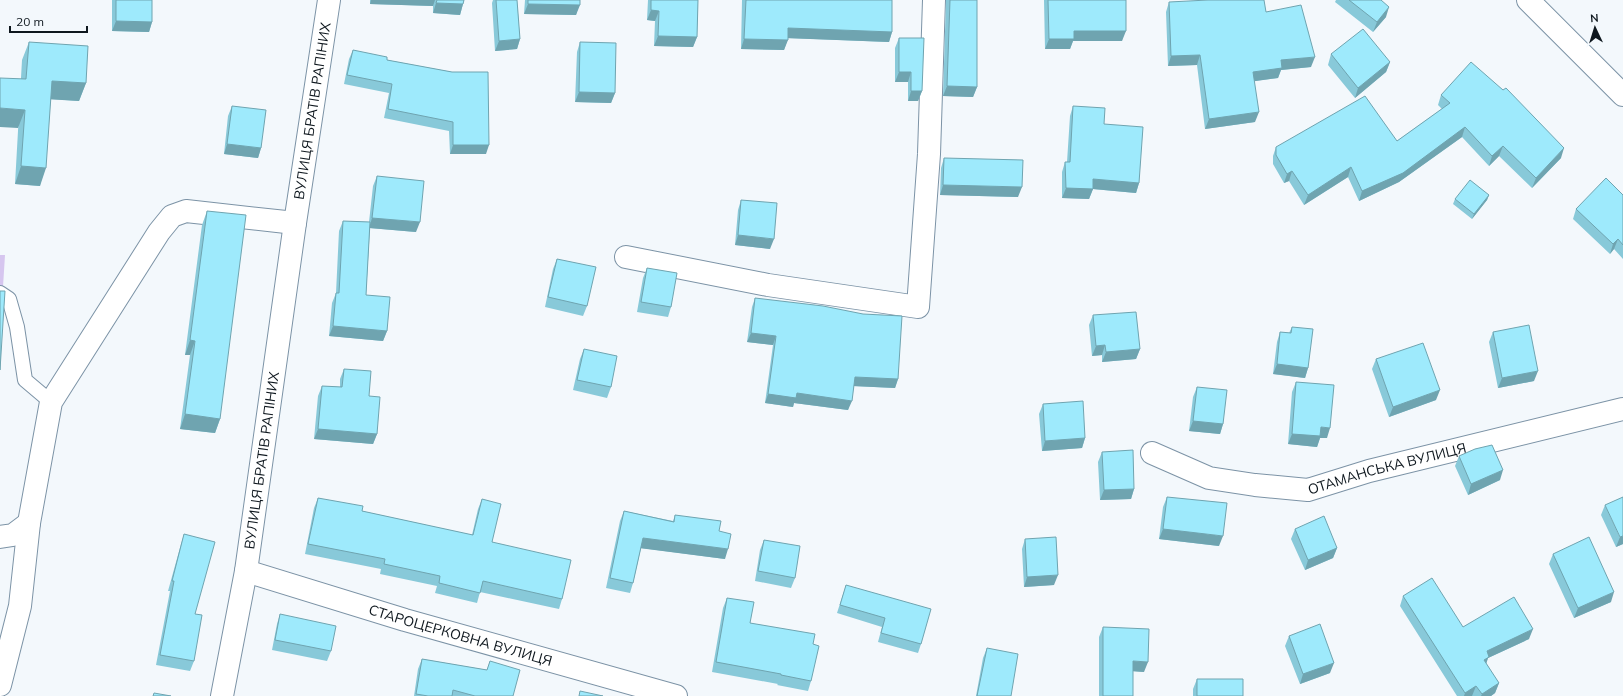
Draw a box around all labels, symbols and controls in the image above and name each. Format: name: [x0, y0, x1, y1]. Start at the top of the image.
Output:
scale bar: [10, 8, 87, 34]
north arrow: [1575, 8, 1615, 48]
text: N: [1590, 11, 1599, 25]
text: 20 m: [16, 14, 44, 29]
street label: ВУЛИЦЯ БРАТІВ РАПІНИХ: [290, 21, 334, 201]
street label: ВУЛИЦЯ БРАТІВ РАПІНИХ: [240, 370, 283, 550]
street label: ОТАМАНСЬКА ВУЛИЦЯ: [1306, 439, 1468, 498]
street label: СТАРОЦЕРКОВНА ВУЛИЦЯ: [367, 600, 554, 670]

